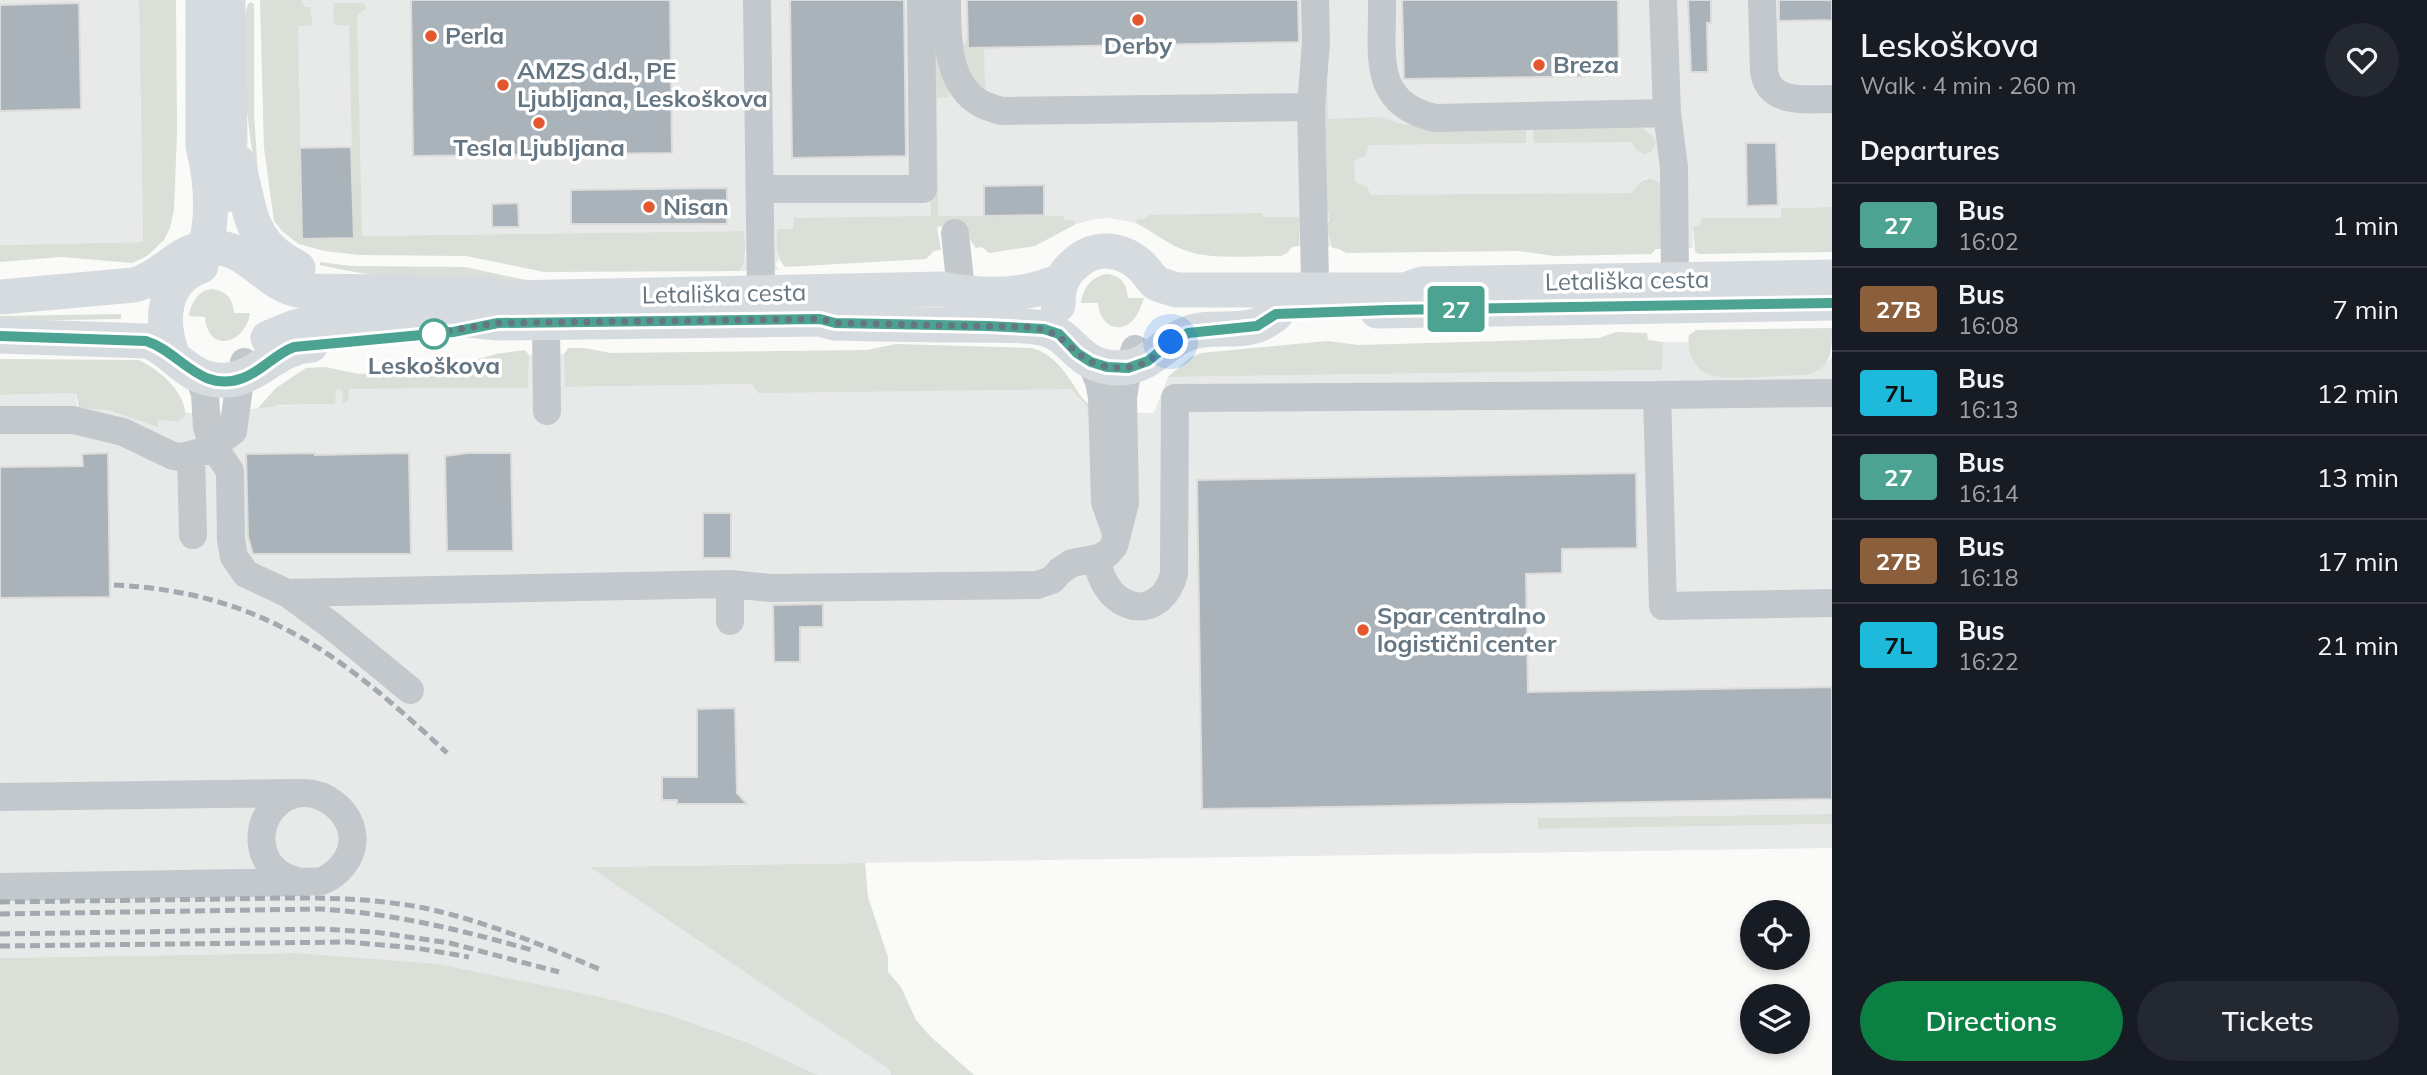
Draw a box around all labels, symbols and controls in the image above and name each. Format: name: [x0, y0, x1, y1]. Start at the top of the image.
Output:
marker: Derby: [1130, 12, 1146, 28]
place label: Perla: [445, 20, 504, 50]
button: heart: [2325, 23, 2399, 97]
text: Leskoškova: [1860, 24, 2039, 65]
marker: Perla: [423, 28, 439, 44]
place label: Derby: [1104, 30, 1173, 60]
place label: Breza: [1553, 49, 1619, 79]
place label: AMZS d.d., PE Ljubljana, Leskoškova: [517, 55, 768, 113]
marker: Breza: [1531, 57, 1547, 73]
text: Walk · 4 min · 260 m: [1860, 71, 2077, 100]
marker: AMZS d.d., PE Ljubljana, Leskoškova: [495, 77, 511, 93]
marker: Tesla Ljubljana: [531, 115, 547, 131]
place label: Tesla Ljubljana: [453, 132, 625, 162]
text: Departures: [1860, 134, 2000, 167]
place label: Nisan: [663, 191, 729, 221]
text: Bus: [1958, 194, 2004, 227]
marker: Nisan: [641, 199, 657, 215]
text: 1 min: [2332, 209, 2399, 242]
text: 27: [1884, 210, 1913, 240]
text: 16:02: [1958, 227, 2018, 256]
street label: Letališka cesta: [1545, 264, 1709, 296]
street label: Letališka cesta: [642, 277, 806, 309]
text: Bus: [1958, 278, 2004, 311]
line badge: 27: [1424, 286, 1488, 332]
text: 7 min: [2332, 293, 2399, 326]
text: 27: [1442, 294, 1470, 324]
text: 27B: [1876, 294, 1921, 324]
text: 16:08: [1958, 311, 2018, 340]
marker: Leskoškova: [419, 319, 449, 349]
your location: [1153, 324, 1188, 359]
place label: Leskoškova: [368, 350, 500, 380]
text: Bus: [1958, 362, 2004, 395]
text: 12 min: [2317, 377, 2399, 410]
text: 7L: [1885, 378, 1912, 408]
text: 16:13: [1958, 395, 2018, 424]
text: Bus: [1958, 446, 2004, 479]
text: 13 min: [2317, 461, 2399, 494]
text: 27: [1884, 462, 1913, 492]
text: 16:14: [1958, 479, 2018, 508]
text: Bus: [1958, 530, 2004, 563]
text: 17 min: [2317, 545, 2399, 578]
text: 27B: [1876, 546, 1921, 576]
text: 16:18: [1958, 563, 2018, 592]
place label: Spar centralno logistični center: [1377, 600, 1557, 658]
text: Bus: [1958, 614, 2004, 647]
marker: Spar centralno logistični center: [1355, 622, 1371, 638]
text: 21 min: [2317, 629, 2399, 662]
text: 7L: [1885, 630, 1912, 660]
text: 16:22: [1958, 647, 2018, 676]
map controls: [1740, 900, 1810, 1054]
button: locate: [1740, 900, 1810, 970]
button: Directions: [1860, 981, 2123, 1061]
button: Tickets: [2137, 981, 2399, 1061]
button: layers: [1740, 984, 1810, 1054]

